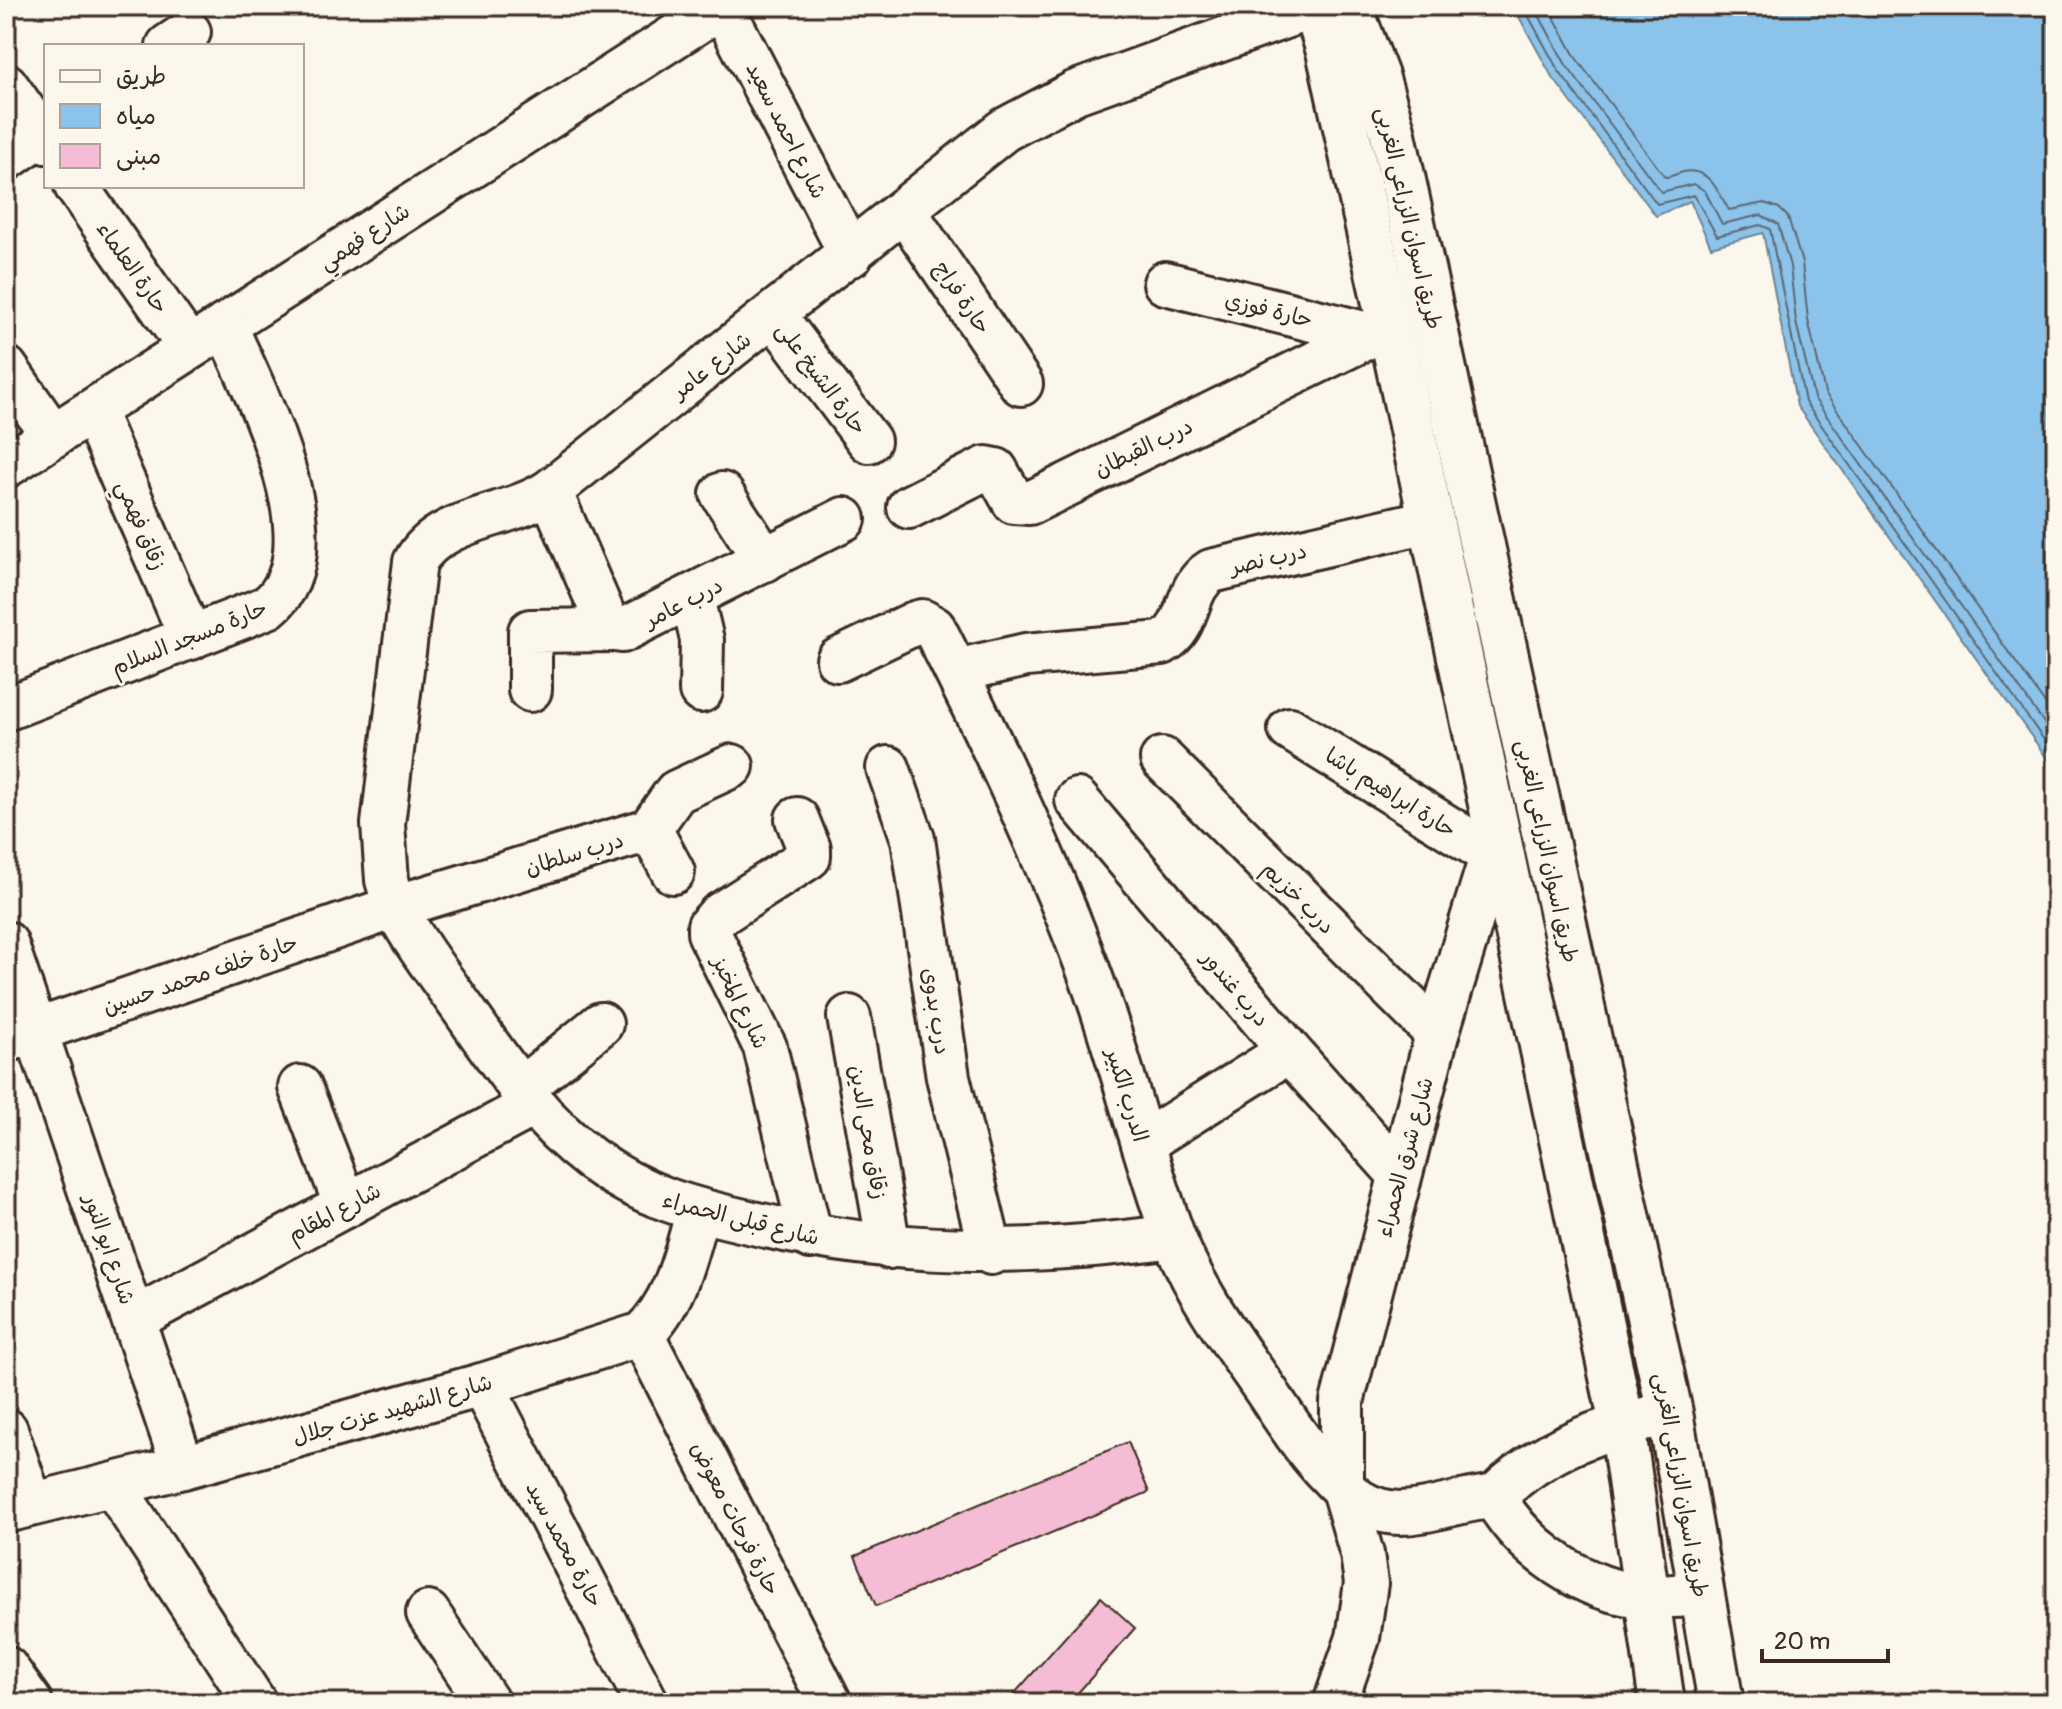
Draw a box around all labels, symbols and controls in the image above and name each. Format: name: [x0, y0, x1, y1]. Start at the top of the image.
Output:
legend: [44, 44, 304, 188]
street label: شارع احمد سعيد: [739, 57, 833, 204]
text: طريق: [116, 62, 166, 91]
text: مياه: [116, 102, 156, 131]
street label: طريق اسوان الزراعى الغربى: [1370, 104, 1448, 332]
text: مبنى: [116, 142, 161, 171]
street label: شارع فهمي: [314, 197, 418, 281]
street label: حارة العلماء: [90, 216, 174, 319]
street label: حارة فراج: [927, 256, 997, 340]
street label: حارة فوزي: [1221, 286, 1316, 336]
street label: حارة الشيخ على: [769, 317, 873, 441]
street label: شارع عامر: [665, 326, 758, 408]
street label: درب القبطان: [1089, 412, 1197, 484]
street label: زقاق فهمي: [105, 476, 173, 577]
street label: درب نصر: [1225, 537, 1309, 582]
street label: درب عامر: [638, 571, 727, 635]
street label: حارة مسجد السلام: [107, 594, 272, 684]
street label: طريق اسوان الزراعى الغربى: [1510, 737, 1584, 965]
street label: حارة ابراهيم باشا: [1319, 741, 1461, 846]
street label: درب سلطان: [522, 826, 627, 882]
street label: درب خزيم: [1254, 855, 1341, 942]
street label: حارة خلف محمد حسين: [99, 928, 302, 1021]
street label: درب غندور: [1194, 943, 1275, 1033]
street label: شارع المخبز: [704, 950, 775, 1054]
street label: درب بدوى: [915, 966, 957, 1057]
street label: الدرب الكبير: [1099, 1043, 1154, 1145]
street label: زقاق محى الدين: [842, 1063, 894, 1202]
street label: شارع شرق الحمراء: [1370, 1074, 1441, 1241]
street label: شارع المقام: [283, 1177, 387, 1251]
street label: شارع قبلى الحمراء: [659, 1186, 822, 1253]
street label: شارع ابو النور: [75, 1188, 141, 1309]
street label: شارع الشهيد عزت جلال: [289, 1368, 496, 1453]
street label: طريق اسوان الزراعى الغربى: [1647, 1371, 1715, 1600]
street label: حارة فرحات معوض: [684, 1437, 786, 1600]
street label: حارة محمد سيد: [519, 1477, 609, 1612]
scale bar: [1762, 1613, 1888, 1663]
text: 20 m: [1774, 1627, 1830, 1656]

